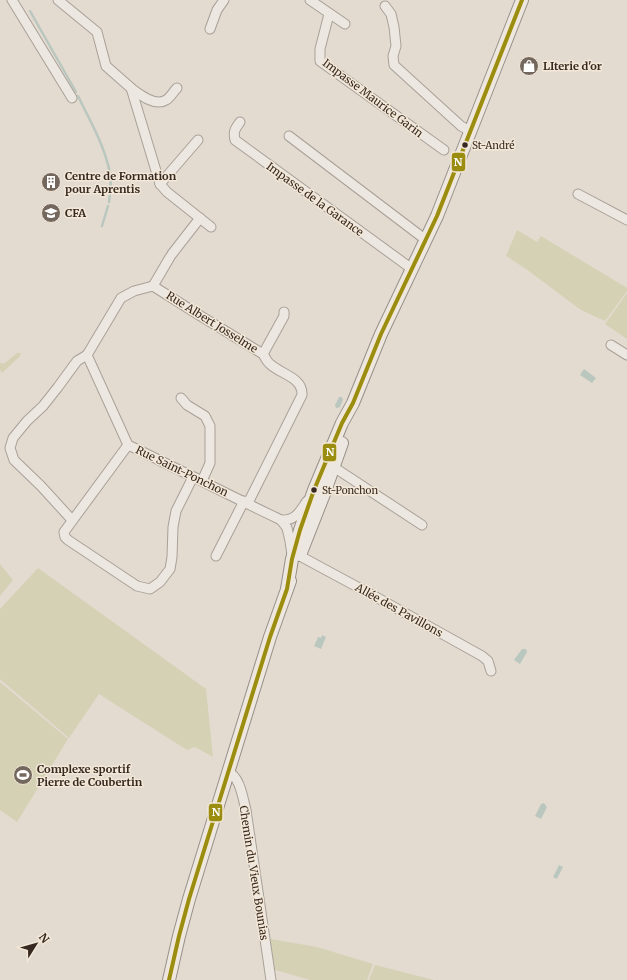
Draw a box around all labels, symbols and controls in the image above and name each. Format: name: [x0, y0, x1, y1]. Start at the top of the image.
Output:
shop icon: LIterie d'or: [518, 55, 540, 77]
street label: Impasse Maurice Garin: [320, 56, 427, 141]
place label: LIterie d'or: [543, 59, 602, 73]
place label: St-André: [472, 139, 514, 152]
marker: St-André: [460, 140, 470, 150]
line badge: N: [451, 152, 466, 172]
text: N: [454, 155, 463, 169]
street label: Impasse de la Garance: [264, 159, 367, 239]
place label: Centre de Formation pour Aprentis: [65, 169, 177, 196]
building icon: Centre de Formation pour Aprentis: [40, 171, 62, 193]
school or university icon: CFA: [40, 202, 62, 224]
place label: CFA: [65, 206, 86, 220]
street label: Rue Albert Josselme: [164, 288, 261, 356]
street label: Rue Saint-Ponchon: [133, 443, 231, 500]
line badge: N: [322, 443, 337, 462]
text: N: [326, 445, 335, 459]
place label: St-Ponchon: [322, 484, 378, 497]
marker: St-Ponchon: [309, 485, 319, 495]
street label: Allée des Pavillons: [352, 580, 445, 640]
place label: Complexe sportif Pierre de Coubertin: [37, 762, 143, 789]
sports icon: Complexe sportif Pierre de Coubertin: [12, 764, 34, 786]
line badge: N: [208, 803, 223, 822]
text: N: [212, 805, 221, 819]
street label: Chemin du Vieux Bounias: [236, 805, 272, 941]
north arrow: [16, 924, 56, 964]
text: N: [36, 930, 52, 946]

